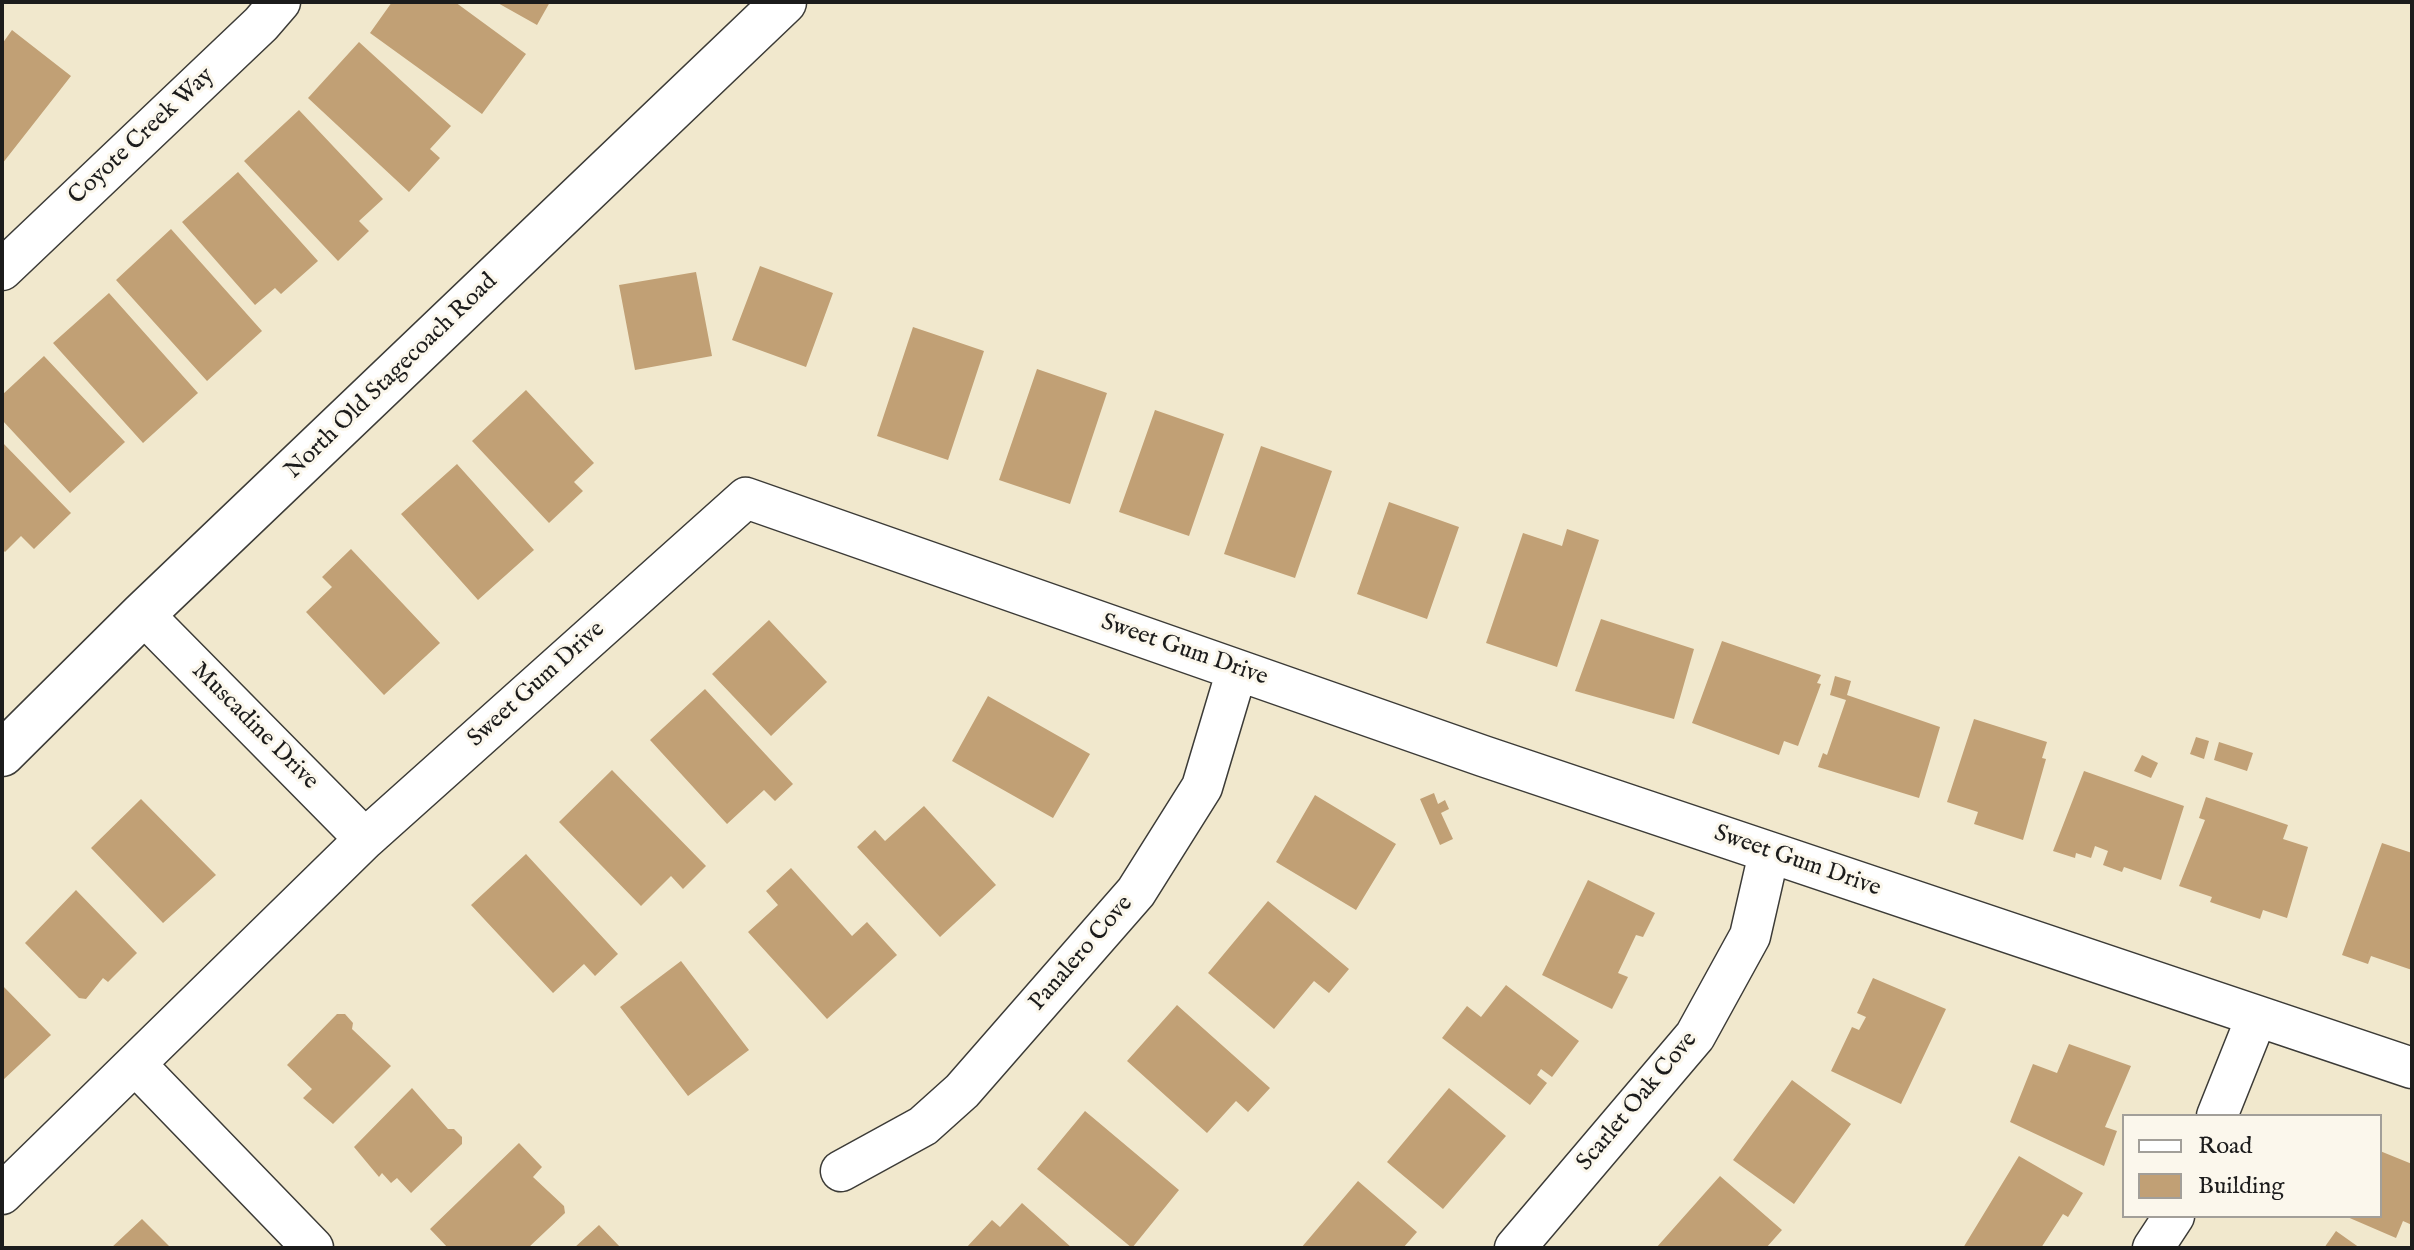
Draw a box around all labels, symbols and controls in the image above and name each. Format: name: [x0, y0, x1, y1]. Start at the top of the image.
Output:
street label: Coyote Creek Way: [63, 62, 221, 212]
street label: North Old Stagecoach Road: [280, 268, 504, 486]
street label: Sweet Gum Drive: [1097, 609, 1271, 693]
street label: Sweet Gum Drive: [463, 616, 611, 754]
street label: Muscadine Drive: [184, 657, 324, 797]
street label: Sweet Gum Drive: [1710, 820, 1884, 904]
street label: Panalero Cove: [1024, 891, 1140, 1017]
street label: Scarlet Oak Cove: [1572, 1027, 1704, 1177]
legend: [2122, 1114, 2382, 1218]
text: Road: [2198, 1131, 2252, 1162]
text: Building: [2198, 1171, 2284, 1202]

